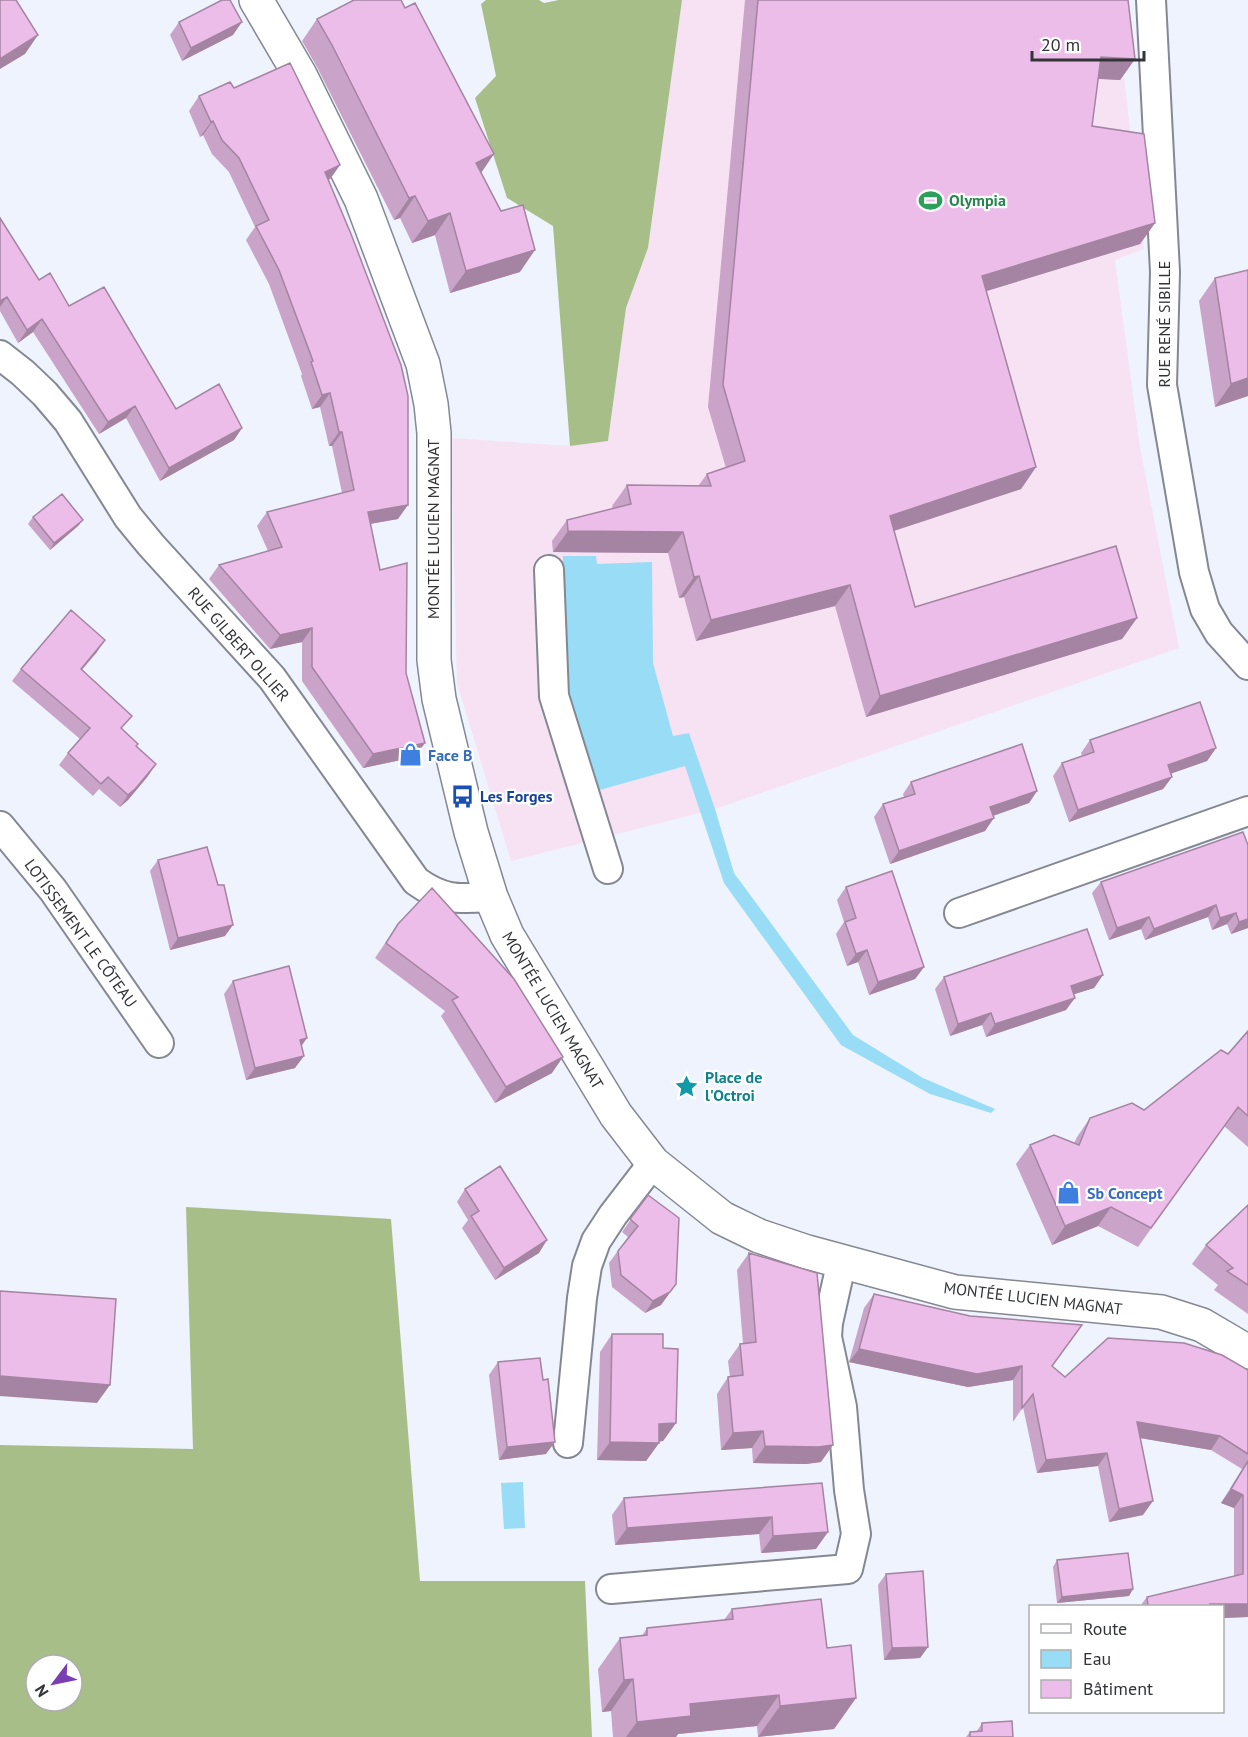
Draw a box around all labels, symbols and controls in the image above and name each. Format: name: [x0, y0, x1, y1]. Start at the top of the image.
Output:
scale bar: [1032, 24, 1144, 62]
text: 20 m: [1041, 33, 1080, 56]
sports icon: Olympia: [918, 187, 944, 213]
place label: Olympia: [949, 190, 1006, 210]
street label: RUE RENÉ SIBILLE: [1154, 261, 1174, 387]
street label: MONTÉE LUCIEN MAGNAT: [423, 439, 443, 619]
street label: RUE GILBERT OLLIER: [184, 583, 294, 705]
shop icon: Face B: [397, 742, 423, 768]
place label: Face B: [428, 745, 472, 765]
bus stop icon: Les Forges: [449, 783, 475, 809]
place label: Les Forges: [480, 786, 553, 806]
street label: LOTISSEMENT LE CÔTEAU: [21, 855, 141, 1011]
street label: MONTÉE LUCIEN MAGNAT: [498, 928, 608, 1092]
place label: Place de l'Octroi: [705, 1067, 762, 1105]
place icon: Place de l'Octroi: [674, 1073, 700, 1099]
shop icon: Sb Concept: [1056, 1180, 1082, 1206]
place label: Sb Concept: [1087, 1183, 1163, 1203]
street label: MONTÉE LUCIEN MAGNAT: [942, 1277, 1124, 1319]
legend: [1029, 1605, 1224, 1713]
text: Route: [1083, 1617, 1127, 1640]
text: Eau: [1083, 1647, 1111, 1670]
north arrow: [24, 1653, 84, 1713]
text: Bâtiment: [1083, 1677, 1153, 1700]
text: N: [30, 1681, 53, 1701]

